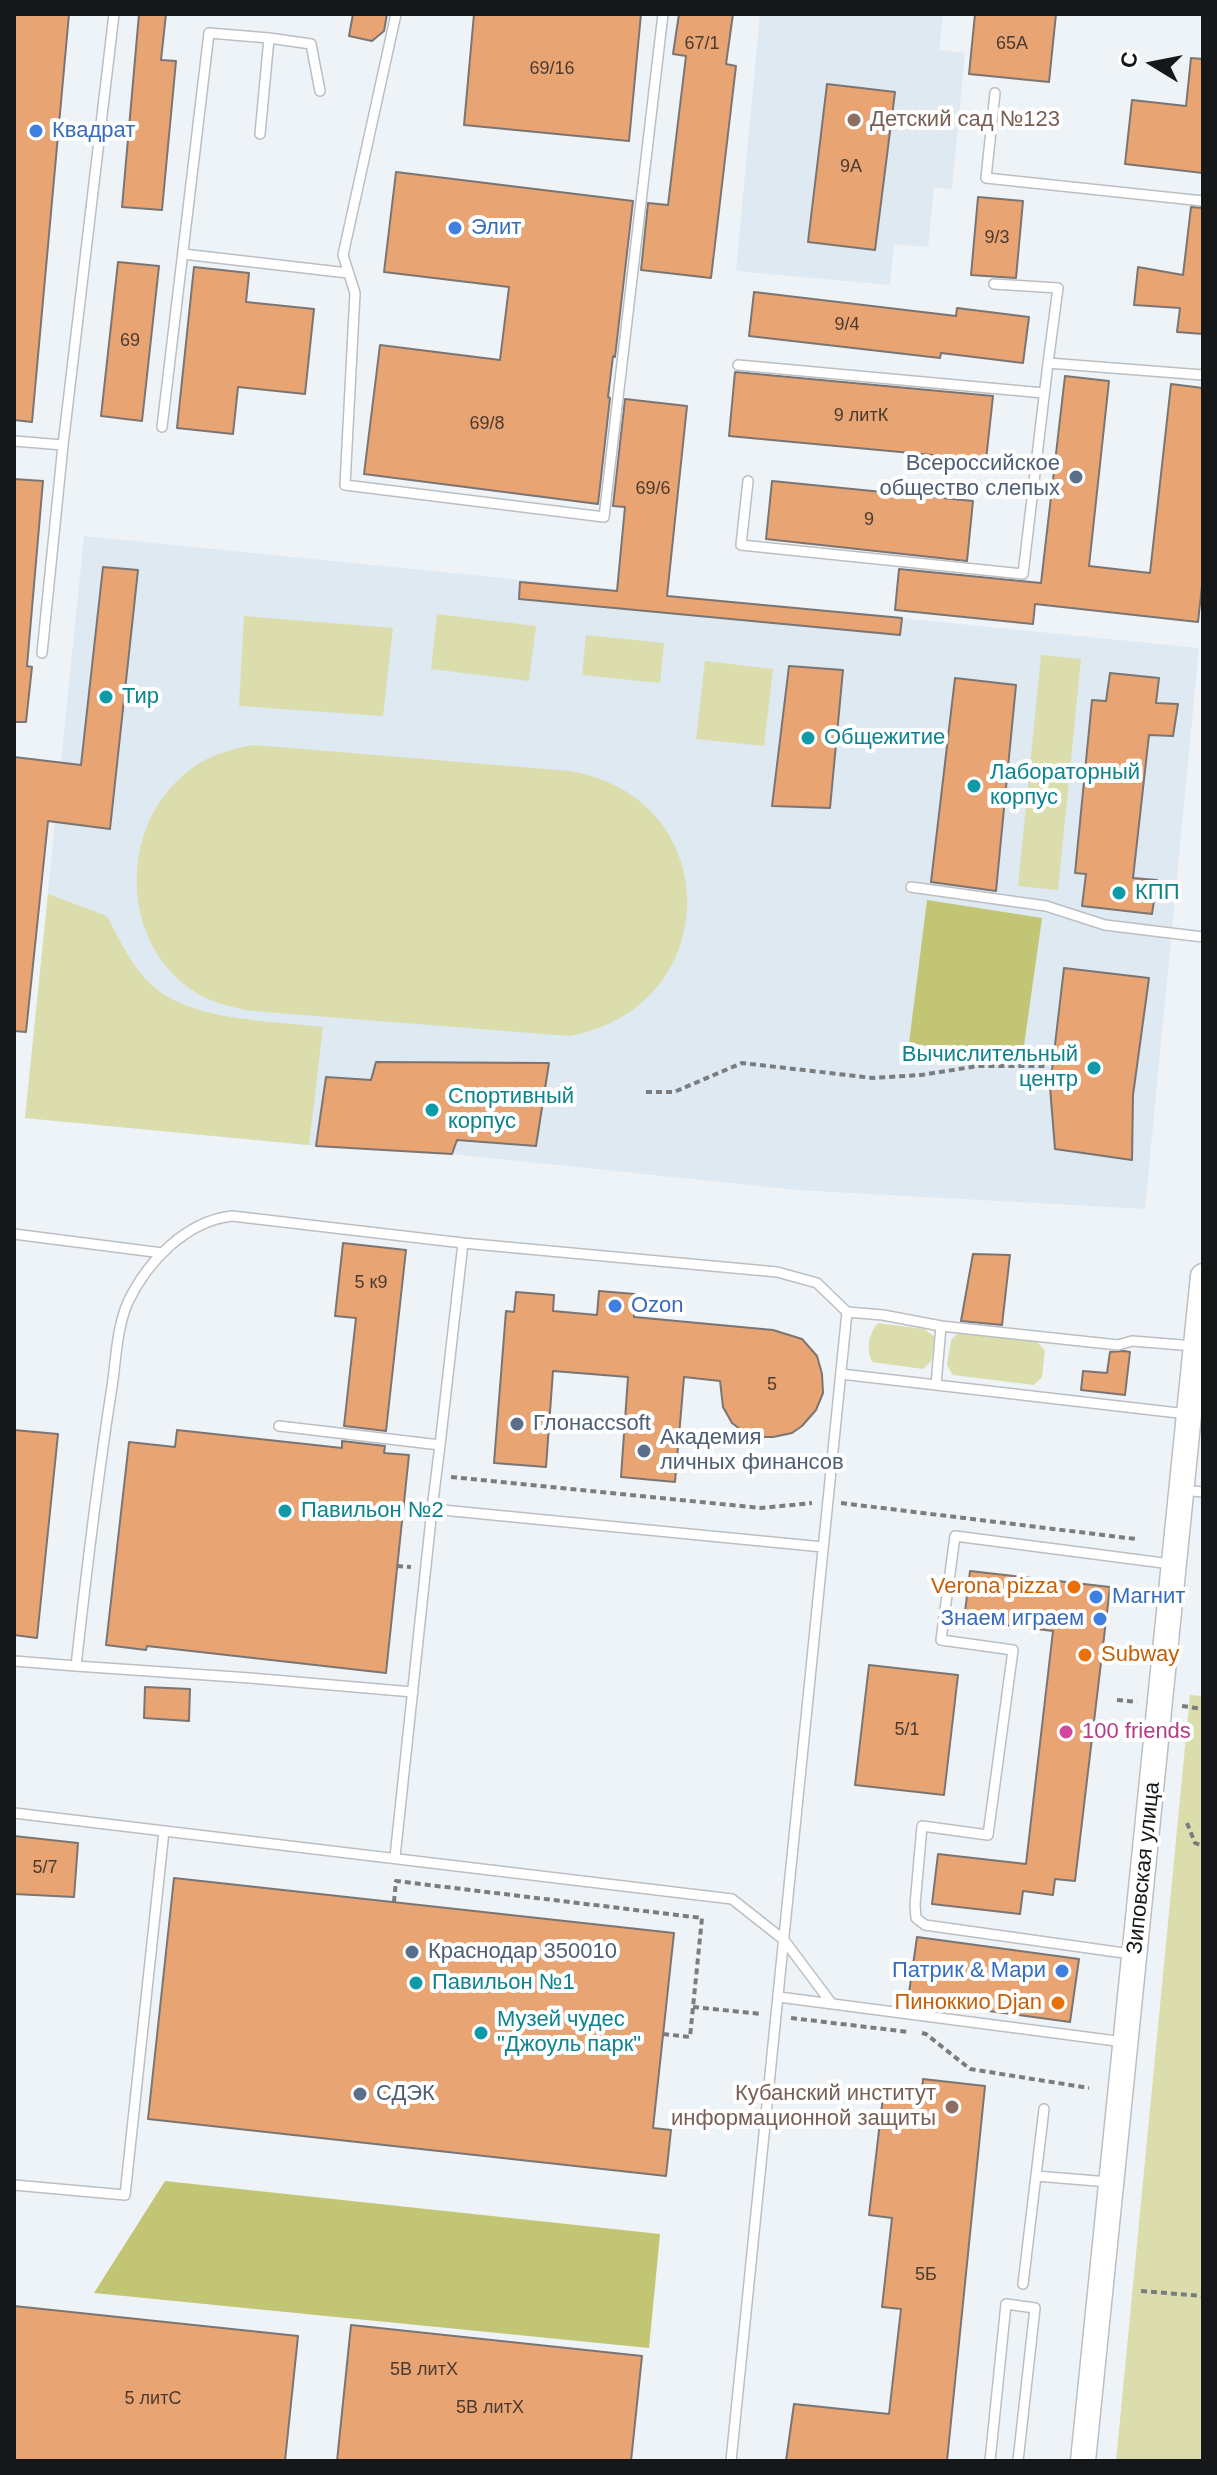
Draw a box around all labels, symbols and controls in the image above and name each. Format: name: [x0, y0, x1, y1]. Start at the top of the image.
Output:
north arrow: [1113, 24, 1193, 104]
house number: 67/1: [684, 33, 720, 55]
house number: 65А: [996, 33, 1028, 55]
text: С: [1115, 50, 1143, 70]
house number: 69/16: [529, 58, 575, 80]
place label: Детский сад №123: [870, 107, 1060, 133]
marker: Детский сад №123: [845, 111, 863, 129]
place label: Квадрат: [52, 118, 135, 144]
marker: Квадрат: [27, 122, 45, 140]
house number: 9А: [840, 156, 862, 178]
place label: Элит: [471, 215, 521, 241]
marker: Элит: [446, 219, 464, 237]
house number: 9/3: [984, 227, 1010, 249]
house number: 9/4: [834, 314, 860, 336]
house number: 69: [120, 330, 140, 352]
house number: 9 литК: [834, 405, 888, 427]
house number: 69/8: [469, 413, 505, 435]
place label: Всероссийское общество слепых: [879, 451, 1060, 502]
marker: Всероссийское общество слепых: [1067, 468, 1085, 486]
house number: 69/6: [635, 478, 671, 500]
house number: 9: [864, 509, 874, 531]
place label: Тир: [122, 684, 159, 710]
marker: Тир: [97, 688, 115, 706]
place label: Общежитие: [824, 725, 945, 751]
marker: Общежитие: [799, 729, 817, 747]
place label: Лабораторный корпус: [990, 760, 1140, 812]
marker: Лабораторный корпус: [965, 777, 983, 795]
place label: КПП: [1135, 880, 1179, 906]
marker: КПП: [1110, 884, 1128, 902]
place label: Вычислительный центр: [902, 1042, 1078, 1094]
marker: Вычислительный центр: [1085, 1059, 1103, 1077]
place label: Спортивный корпус: [448, 1084, 574, 1136]
marker: Спортивный корпус: [423, 1101, 441, 1119]
house number: 5 к9: [355, 1272, 387, 1294]
place label: Ozon: [631, 1293, 684, 1319]
marker: Ozon: [606, 1297, 624, 1315]
house number: 5: [767, 1374, 777, 1396]
place label: Глонассsoft: [533, 1411, 651, 1437]
marker: Глонассsoft: [508, 1415, 526, 1433]
place label: Академия личных финансов: [660, 1425, 844, 1476]
marker: Академия личных финансов: [635, 1442, 653, 1460]
place label: Павильон №2: [301, 1498, 444, 1524]
marker: Павильон №2: [276, 1502, 294, 1520]
place label: Verona pizza: [931, 1574, 1058, 1600]
marker: Verona pizza: [1065, 1578, 1083, 1596]
place label: Магнит: [1112, 1584, 1185, 1610]
marker: Магнит: [1087, 1588, 1105, 1606]
place label: Знаем играем: [941, 1606, 1084, 1632]
marker: Знаем играем: [1091, 1610, 1109, 1628]
place label: Subway: [1101, 1642, 1179, 1668]
marker: Subway: [1076, 1646, 1094, 1664]
house number: 5/1: [894, 1719, 920, 1741]
place label: 100 friends: [1082, 1719, 1191, 1745]
marker: 100 friends: [1057, 1723, 1075, 1741]
street label: Зиповская улица: [1122, 1781, 1166, 1955]
house number: 5/7: [32, 1857, 58, 1879]
place label: Краснодар 350010: [428, 1939, 617, 1965]
marker: Краснодар 350010: [403, 1943, 421, 1961]
place label: Патрик & Мари: [892, 1958, 1046, 1984]
marker: Патрик & Мари: [1053, 1962, 1071, 1980]
place label: Павильон №1: [432, 1970, 575, 1996]
marker: Павильон №1: [407, 1974, 425, 1992]
place label: Пиноккио Djan: [894, 1990, 1042, 2016]
marker: Пиноккио Djan: [1049, 1994, 1067, 2012]
place label: Музей чудес "Джоуль парк": [497, 2007, 641, 2058]
marker: Музей чудес "Джоуль парк": [472, 2024, 490, 2042]
place label: СДЭК: [376, 2081, 435, 2107]
place label: Кубанский институт информационной защиты: [671, 2081, 936, 2132]
marker: СДЭК: [351, 2085, 369, 2103]
marker: Кубанский институт информационной защиты: [943, 2098, 961, 2116]
house number: 5Б: [915, 2264, 937, 2286]
house number: 5В литХ: [390, 2359, 458, 2381]
house number: 5 литС: [125, 2388, 181, 2410]
house number: 5В литХ: [456, 2397, 524, 2419]

